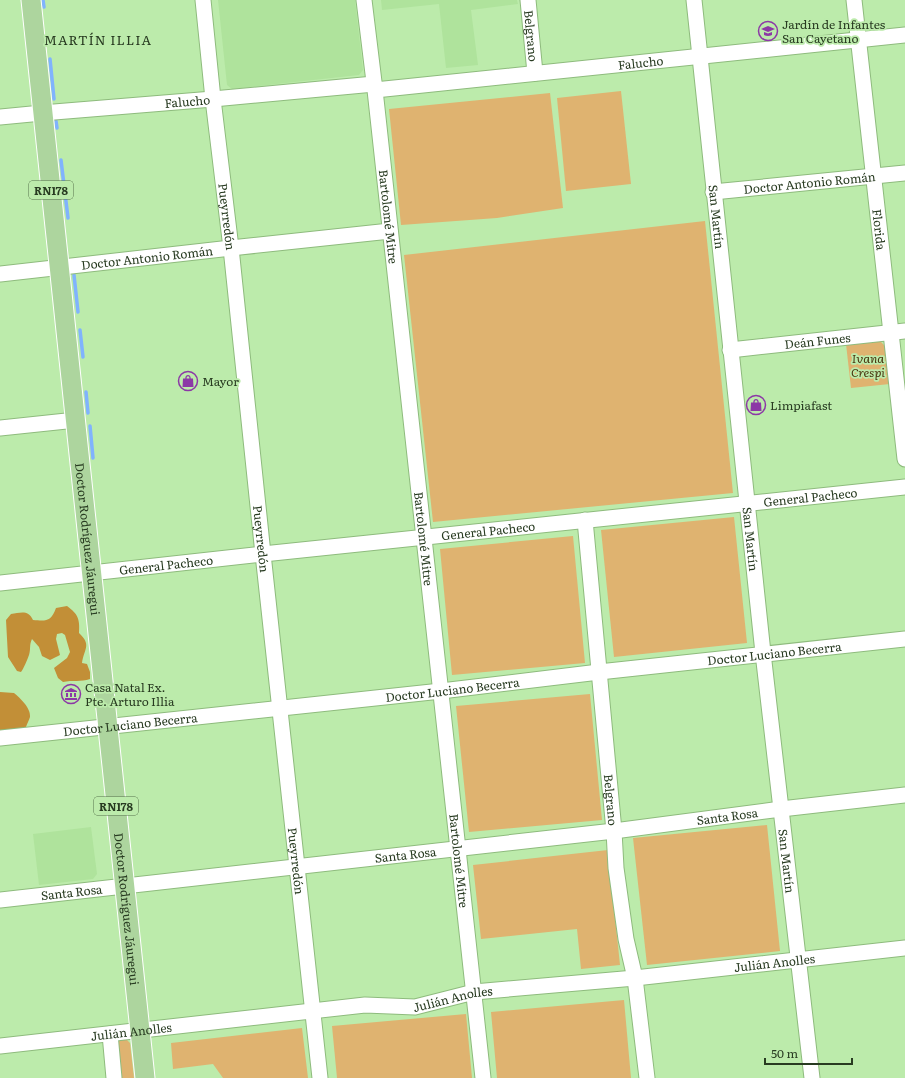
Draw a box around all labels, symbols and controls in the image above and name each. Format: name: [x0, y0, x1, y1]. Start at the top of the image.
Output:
street label: Belgrano: [520, 9, 543, 62]
place label: Jardín de Infantes San Cayetano: [782, 15, 886, 47]
school or university icon: Jardín de Infantes San Cayetano: [757, 20, 779, 42]
district label: MARTÍN ILLIA: [44, 30, 152, 49]
street label: Falucho: [617, 51, 664, 74]
street label: Falucho: [164, 90, 211, 112]
street label: Doctor Antonio Román: [743, 167, 876, 198]
street label: Bartolomé Mitre: [375, 169, 403, 265]
road number: RN178: [29, 181, 73, 199]
street label: Pueyrredón: [214, 182, 240, 251]
street label: San Martín: [705, 184, 729, 250]
street label: Florida: [868, 208, 891, 252]
street label: Doctor Antonio Román: [80, 241, 214, 274]
street label: Deán Funes: [784, 328, 852, 353]
park label: Ivana Crespi: [851, 349, 885, 381]
shop icon: Mayor: [177, 370, 199, 392]
place label: Mayor: [202, 372, 239, 390]
shop icon: Limpiafast: [745, 394, 767, 416]
place label: Limpiafast: [770, 396, 832, 414]
street label: Doctor Rodríguez Jáuregui: [71, 462, 105, 616]
street label: General Pacheco: [763, 483, 858, 511]
street label: Bartolomé Mitre: [410, 491, 438, 587]
street label: Pueyrredón: [249, 504, 274, 573]
street label: San Martín: [739, 506, 763, 572]
street label: General Pacheco: [440, 517, 536, 544]
street label: General Pacheco: [118, 551, 214, 579]
street label: Doctor Luciano Becerra: [706, 637, 843, 669]
street label: Doctor Luciano Becerra: [384, 673, 521, 706]
place label: Casa Natal Ex. Pte. Arturo Illia: [85, 678, 175, 710]
museum icon: Casa Natal Ex. Pte. Arturo Illia: [60, 683, 82, 705]
street label: Doctor Luciano Becerra: [62, 708, 199, 740]
street label: Belgrano: [600, 773, 622, 826]
road number: RN178: [94, 797, 138, 815]
street label: Santa Rosa: [695, 803, 759, 829]
street label: Bartolomé Mitre: [445, 813, 473, 909]
street label: Pueyrredón: [284, 826, 309, 895]
street label: San Martín: [774, 828, 800, 894]
street label: Doctor Rodríguez Jáuregui: [110, 832, 144, 986]
street label: Santa Rosa: [374, 842, 438, 867]
street label: Santa Rosa: [40, 880, 104, 904]
street label: Julián Anolles: [733, 949, 816, 976]
street label: Julián Anolles: [411, 981, 494, 1016]
street label: Julián Anolles: [90, 1018, 173, 1045]
scale bar: [765, 1040, 852, 1066]
text: 50 m: [771, 1044, 798, 1062]

